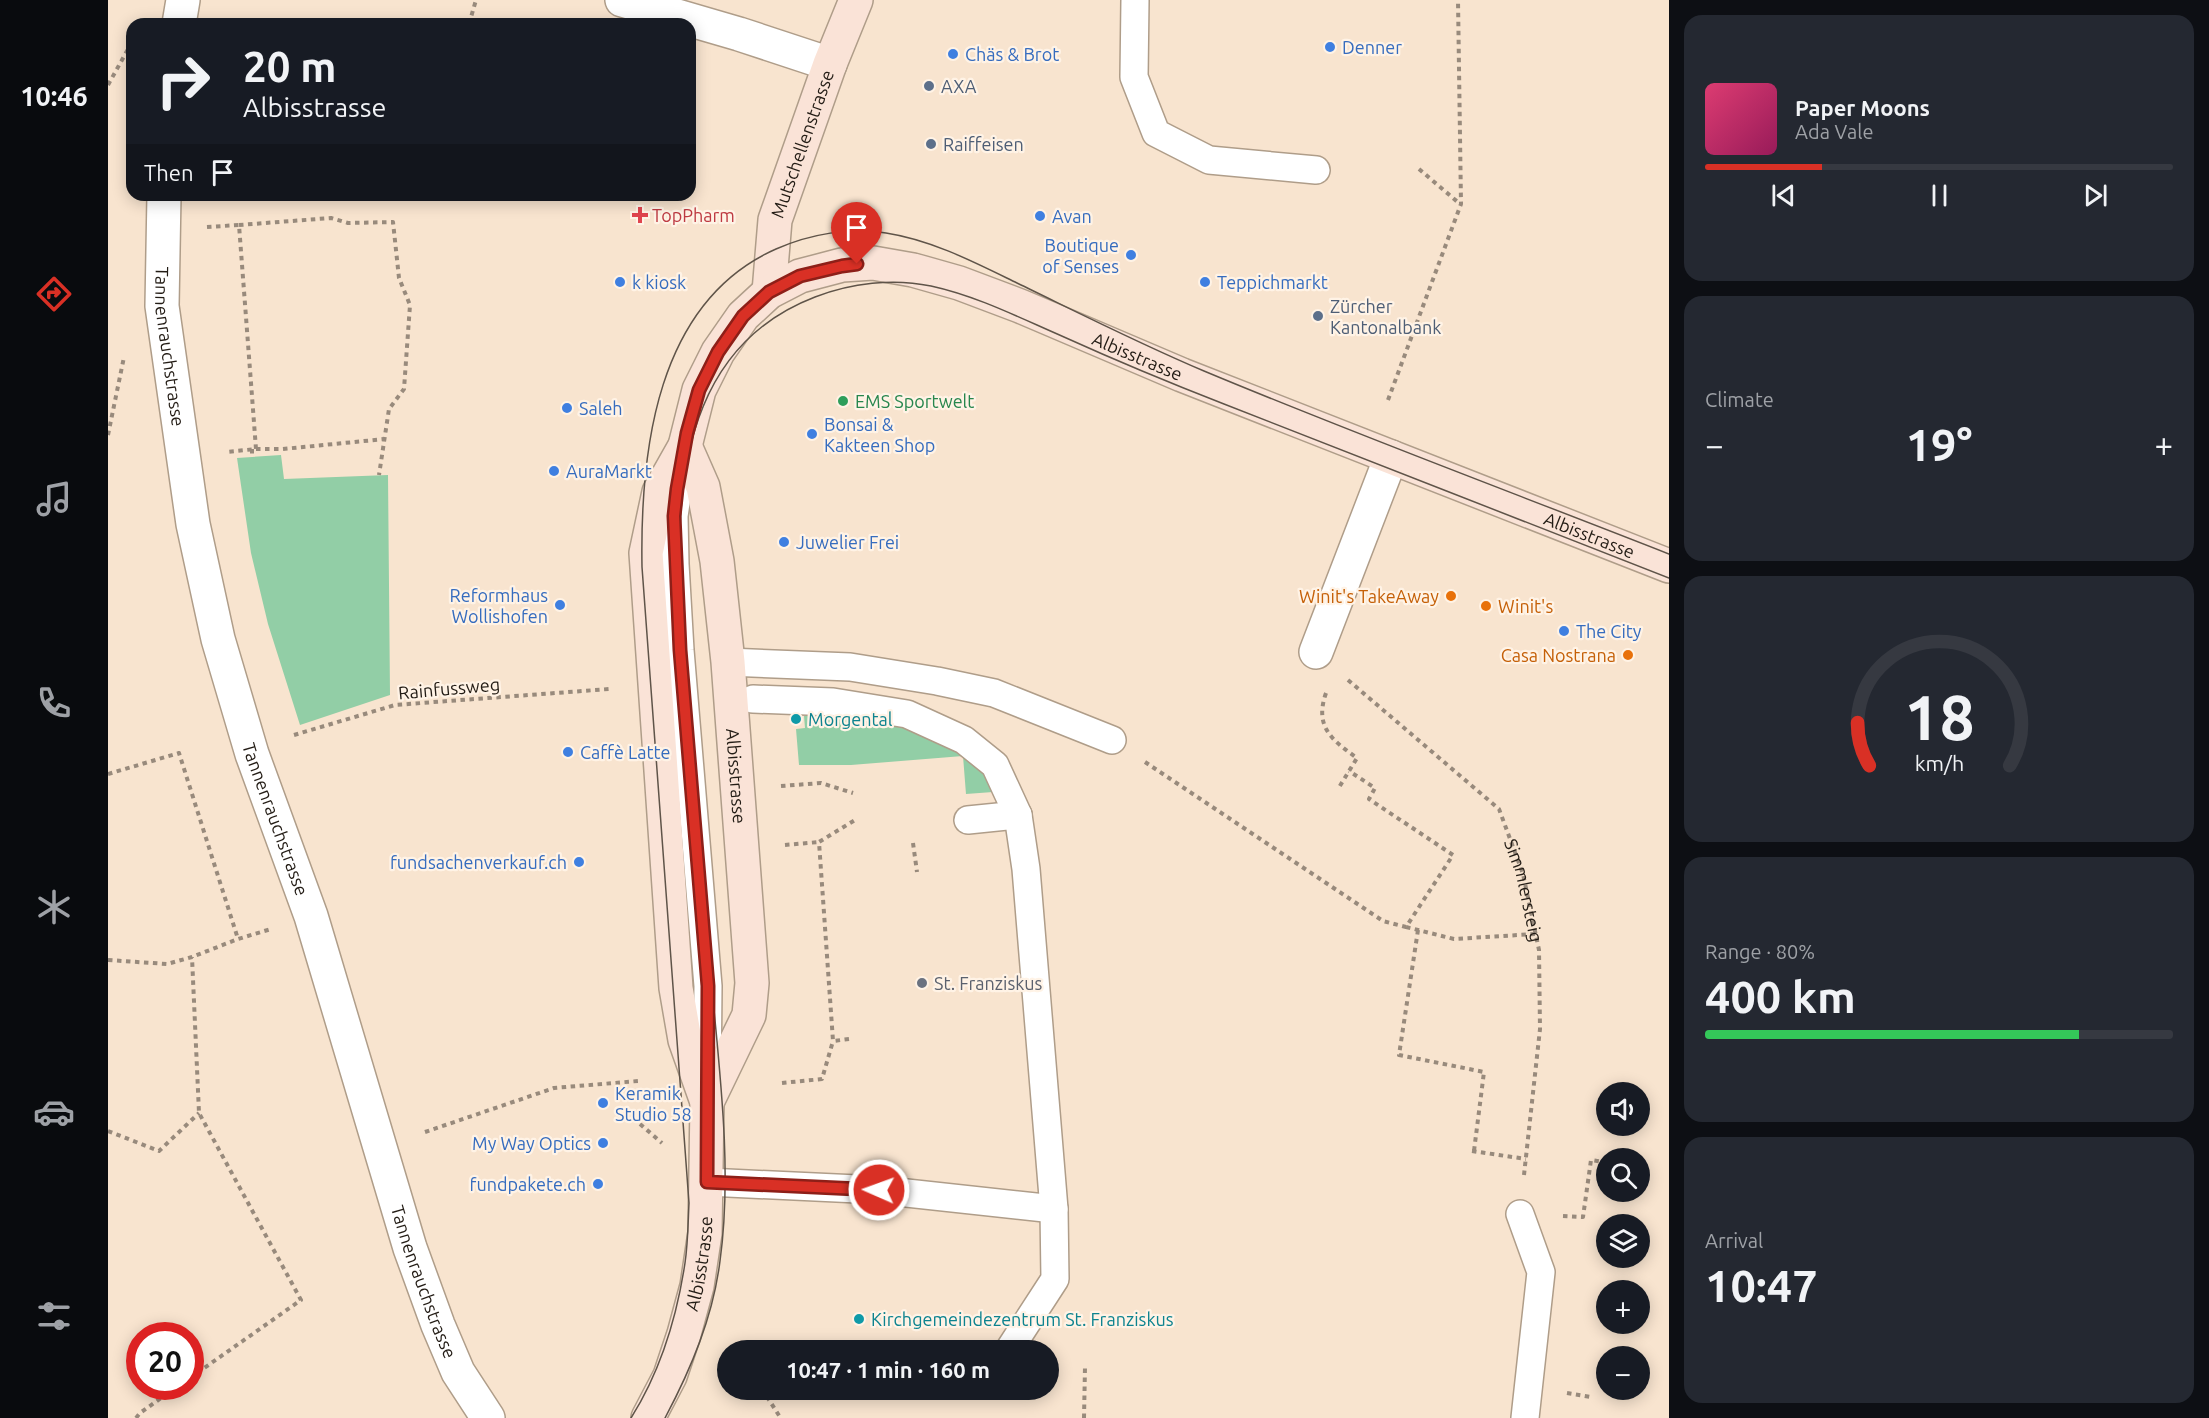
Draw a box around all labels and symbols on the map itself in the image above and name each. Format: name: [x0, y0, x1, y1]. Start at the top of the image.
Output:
place label: Denner: [1342, 37, 1402, 57]
marker: Denner: [1323, 40, 1337, 54]
place label: Chäs & Brot: [965, 44, 1059, 64]
marker: Chäs & Brot: [946, 47, 960, 61]
street label: Mutschellenstrasse: [767, 67, 837, 221]
place label: AXA: [941, 76, 977, 96]
marker: AXA: [922, 79, 936, 93]
place label: Raiffeisen: [943, 134, 1024, 154]
marker: Raiffeisen: [924, 137, 938, 151]
pin: [831, 202, 882, 264]
place label: TopPharm: [652, 205, 735, 225]
place label: Avan: [1052, 206, 1092, 226]
marker: TopPharm: [633, 208, 647, 222]
marker: Avan: [1033, 209, 1047, 223]
place label: Boutique of Senses: [1042, 235, 1119, 276]
marker: Boutique of Senses: [1124, 248, 1138, 262]
street label: Tannenrauchstrasse: [152, 266, 189, 428]
place label: k kiosk: [632, 272, 686, 292]
place label: Teppichmarkt: [1217, 272, 1328, 292]
marker: k kiosk: [613, 275, 627, 289]
marker: Teppichmarkt: [1198, 275, 1212, 289]
place label: Zürcher Kantonalbank: [1330, 296, 1441, 337]
marker: Zürcher Kantonalbank: [1311, 309, 1325, 323]
street label: Albisstrasse: [1090, 328, 1185, 384]
place label: EMS Sportwelt: [855, 391, 974, 411]
marker: EMS Sportwelt: [836, 394, 850, 408]
place label: Saleh: [579, 398, 623, 418]
marker: Saleh: [560, 401, 574, 415]
place label: Bonsai & Kakteen Shop: [824, 414, 935, 455]
marker: Bonsai & Kakteen Shop: [805, 427, 819, 441]
place label: AuraMarkt: [566, 461, 652, 481]
marker: AuraMarkt: [547, 464, 561, 478]
street label: Albisstrasse: [1541, 508, 1638, 562]
place label: Juwelier Frei: [796, 532, 899, 552]
marker: Juwelier Frei: [777, 535, 791, 549]
place label: Reformhaus Wollishofen: [450, 585, 548, 626]
place label: Winit's TakeAway: [1299, 586, 1439, 606]
marker: Winit's TakeAway: [1444, 589, 1458, 603]
place label: Winit's: [1498, 596, 1553, 616]
marker: Reformhaus Wollishofen: [553, 598, 567, 612]
marker: Winit's: [1479, 599, 1493, 613]
place label: The City: [1576, 621, 1642, 641]
marker: The City: [1557, 624, 1571, 638]
place label: Casa Nostrana: [1501, 645, 1616, 665]
marker: Casa Nostrana: [1621, 648, 1635, 662]
street label: Rainfussweg: [397, 674, 501, 702]
place label: Morgental: [808, 709, 893, 729]
marker: Morgental: [789, 712, 803, 726]
street label: Albisstrasse: [723, 728, 750, 824]
street label: Tannenrauchstrasse: [239, 740, 313, 898]
place label: Caffè Latte: [580, 742, 671, 762]
marker: Caffè Latte: [561, 745, 575, 759]
street label: Simmlersteig: [1501, 836, 1547, 944]
place label: fundsachenverkauf.ch: [390, 852, 567, 872]
marker: fundsachenverkauf.ch: [572, 855, 586, 869]
place label: St. Franziskus: [934, 973, 1043, 993]
marker: St. Franziskus: [915, 976, 929, 990]
place label: Keramik Studio 58: [615, 1083, 692, 1124]
marker: Keramik Studio 58: [596, 1096, 610, 1110]
place label: My Way Optics: [472, 1133, 591, 1153]
marker: My Way Optics: [596, 1136, 610, 1150]
position arrow: [847, 1158, 911, 1222]
place label: fundpakete.ch: [470, 1174, 586, 1194]
marker: fundpakete.ch: [591, 1177, 605, 1191]
street label: Tannenrauchstrasse: [388, 1203, 461, 1361]
street label: Albisstrasse: [681, 1216, 715, 1313]
place label: Kirchgemeindezentrum St. Franziskus: [871, 1309, 1174, 1329]
marker: Kirchgemeindezentrum St. Franziskus: [852, 1312, 866, 1326]
speed limit sign: 20: [126, 1322, 204, 1400]

